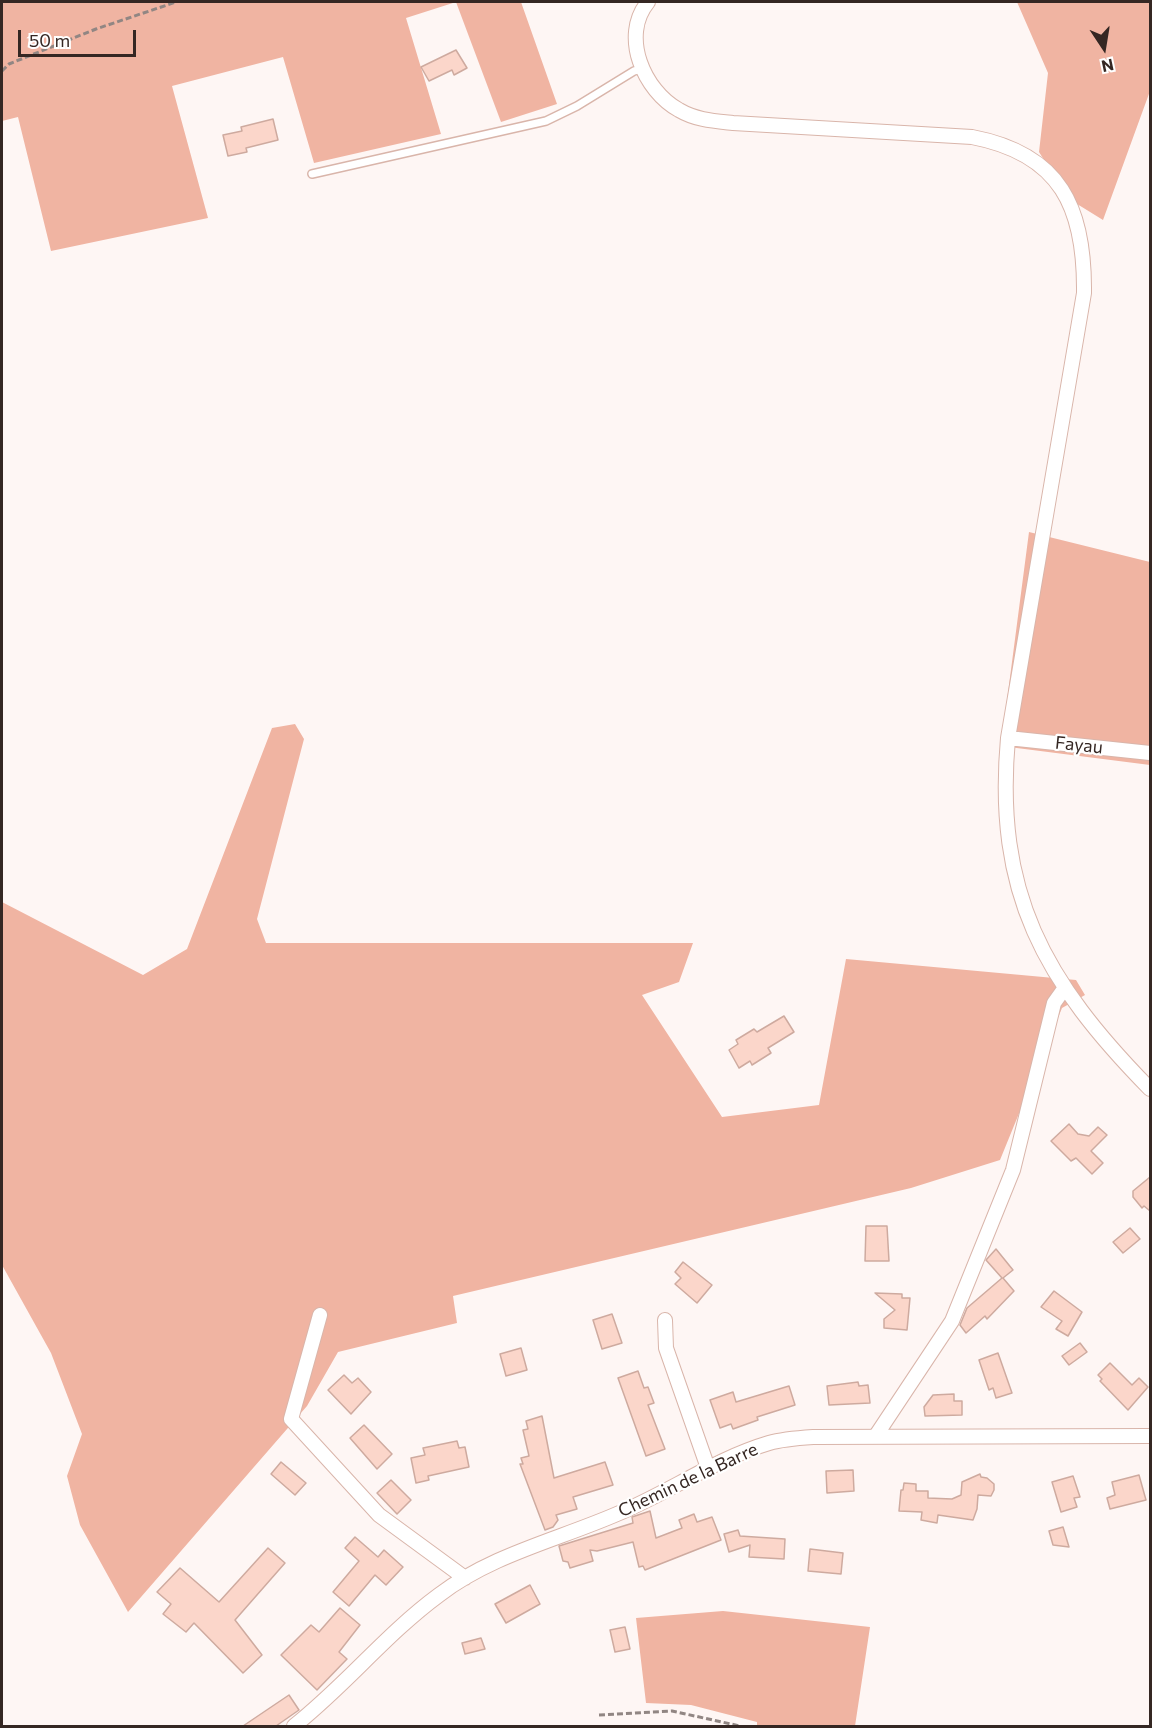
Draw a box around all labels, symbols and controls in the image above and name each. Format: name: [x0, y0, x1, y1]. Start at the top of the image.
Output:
scale bar: [21, 18, 140, 56]
north arrow: [1074, 18, 1134, 78]
text: 50 m: [29, 29, 70, 51]
text: N: [1100, 56, 1116, 77]
street label: Fayau: [1054, 732, 1104, 758]
street label: Chemin de la Barre: [615, 1438, 761, 1522]

